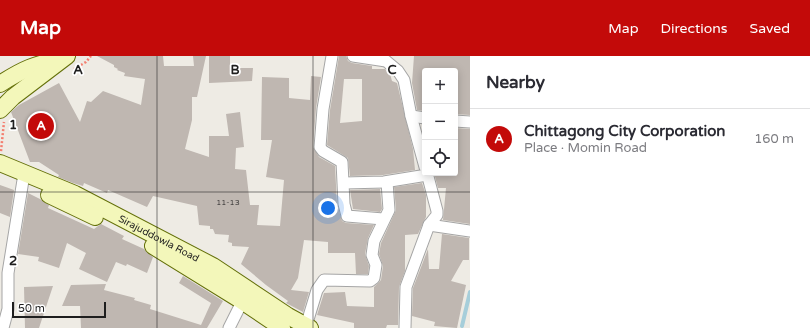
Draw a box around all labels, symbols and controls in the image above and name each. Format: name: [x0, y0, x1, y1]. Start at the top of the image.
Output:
text: Map: [20, 17, 61, 39]
text: Map: [608, 20, 639, 37]
text: Directions: [661, 20, 728, 37]
text: Saved: [750, 20, 790, 37]
text: A: [73, 62, 83, 78]
text: B: [230, 62, 240, 78]
text: C: [387, 62, 397, 78]
map controls: [422, 68, 458, 176]
button: +: [422, 68, 458, 104]
text: Nearby: [486, 72, 545, 93]
button: −: [422, 104, 458, 140]
pin: A: [28, 111, 54, 141]
text: 1: [9, 117, 17, 133]
text: Chittagong City Corporation: [524, 122, 725, 140]
text: A: [494, 131, 504, 147]
text: 160 m: [754, 131, 794, 147]
button: locate: [422, 140, 458, 176]
text: Place · Momin Road: [524, 140, 647, 156]
house number: 11-13: [216, 198, 240, 207]
your location: [318, 198, 338, 218]
street label: Sirajuddowla Road: [116, 213, 201, 265]
text: 2: [9, 253, 17, 269]
scale bar: [12, 300, 106, 319]
text: 50 m: [18, 302, 45, 315]

